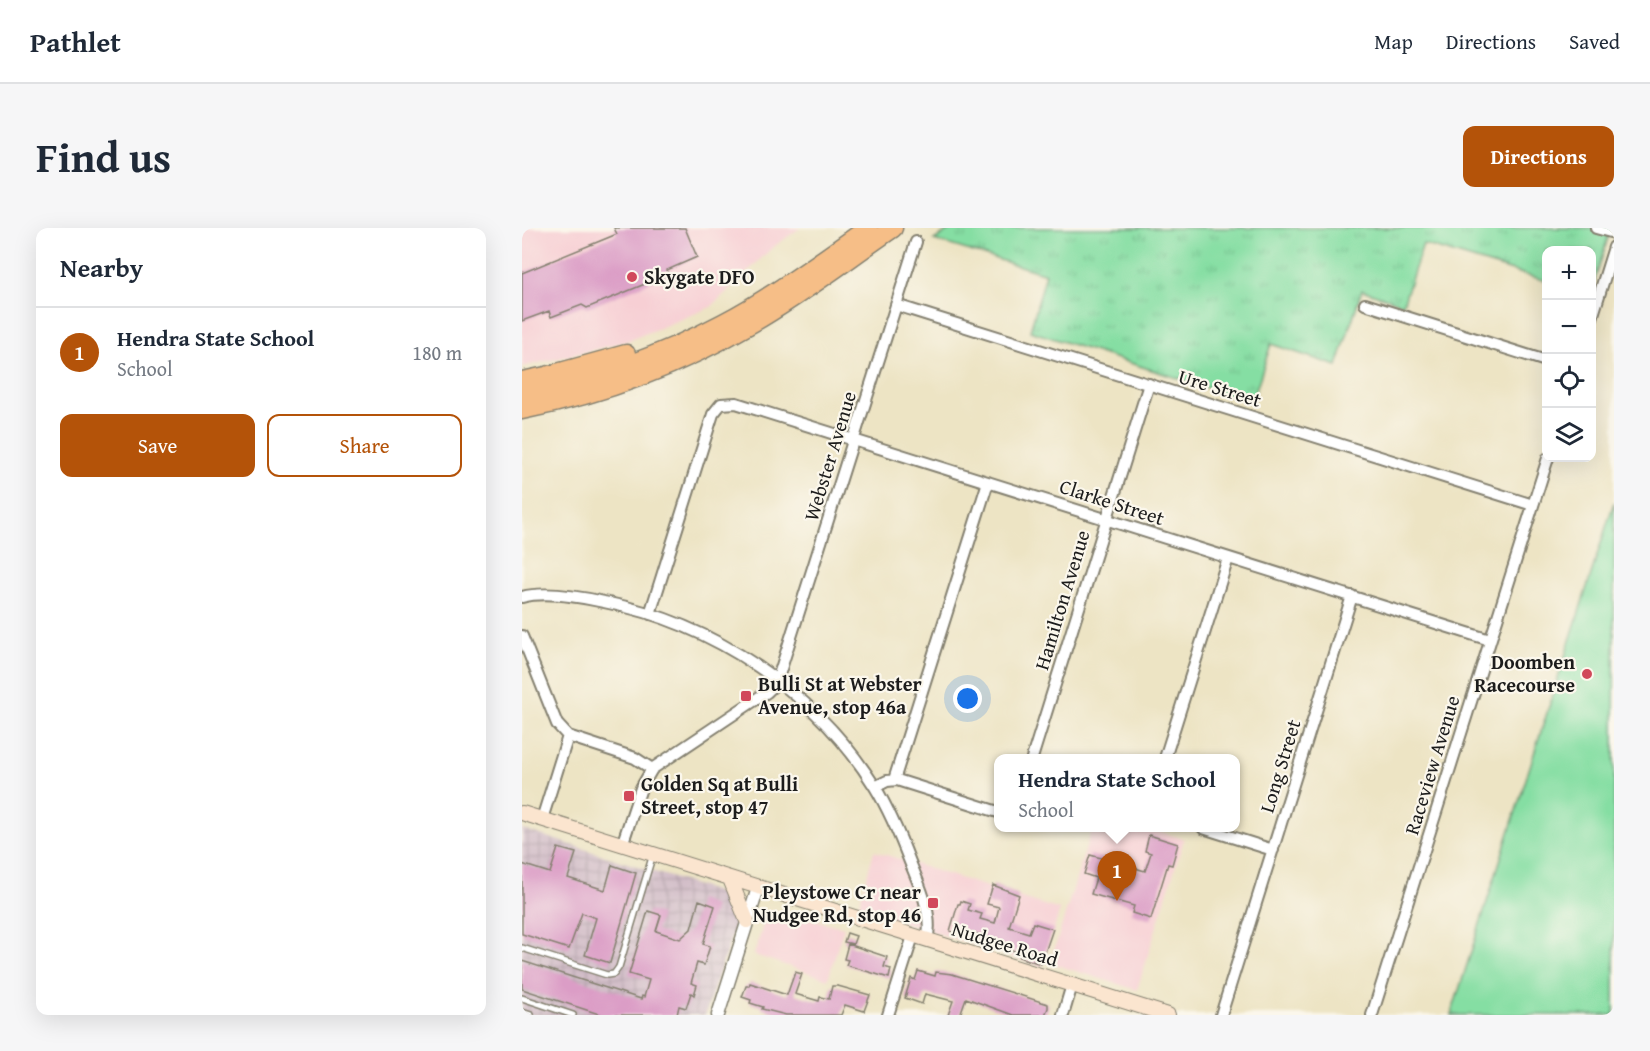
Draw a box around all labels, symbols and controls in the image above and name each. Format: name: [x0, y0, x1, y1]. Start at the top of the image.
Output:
text: Pathlet: [30, 21, 121, 62]
text: Map: [1374, 26, 1413, 57]
text: Directions: [1446, 26, 1536, 57]
text: Saved: [1569, 26, 1620, 57]
text: Find us: [36, 126, 171, 187]
button: Directions: [1463, 126, 1614, 187]
map controls: [1542, 246, 1596, 462]
button: +: [1542, 246, 1596, 300]
text: Nearby: [60, 248, 143, 287]
place label: Skygate DFO: [644, 262, 755, 291]
marker: Skygate DFO: [625, 270, 639, 284]
button: −: [1542, 300, 1596, 354]
text: Hendra State School: [117, 322, 314, 354]
text: 1: [74, 338, 85, 367]
text: 180 m: [412, 338, 462, 367]
text: School: [117, 354, 173, 383]
button: locate: [1542, 354, 1596, 408]
street label: Ure Street: [1175, 361, 1265, 414]
street label: Webster Avenue: [796, 387, 863, 524]
button: layers: [1542, 408, 1596, 462]
button: Save: [60, 414, 255, 477]
button: Share: [267, 414, 462, 477]
street label: Clarke Street: [1056, 471, 1168, 532]
street label: Hamilton Avenue: [1027, 526, 1097, 673]
place label: Doomben Racecourse: [1474, 647, 1575, 699]
marker: Doomben Racecourse: [1580, 667, 1594, 681]
place label: Bulli St at Webster Avenue, stop 46a: [758, 669, 922, 721]
your location: [953, 684, 982, 713]
marker: Bulli St at Webster Avenue, stop 46a: [739, 689, 753, 703]
street label: Raceview Avenue: [1397, 692, 1466, 838]
street label: Long Street: [1252, 716, 1307, 816]
popup: [994, 754, 1240, 832]
text: Hendra State School: [1018, 763, 1216, 795]
place label: Golden Sq at Bulli Street, stop 47: [641, 769, 798, 821]
marker: Golden Sq at Bulli Street, stop 47: [622, 789, 636, 803]
text: School: [1018, 795, 1074, 824]
pin: 1: [1098, 852, 1136, 901]
place label: Pleystowe Cr near Nudgee Rd, stop 46: [753, 877, 921, 929]
marker: Pleystowe Cr near Nudgee Rd, stop 46: [926, 896, 940, 910]
street label: Nudgee Road: [949, 914, 1062, 973]

